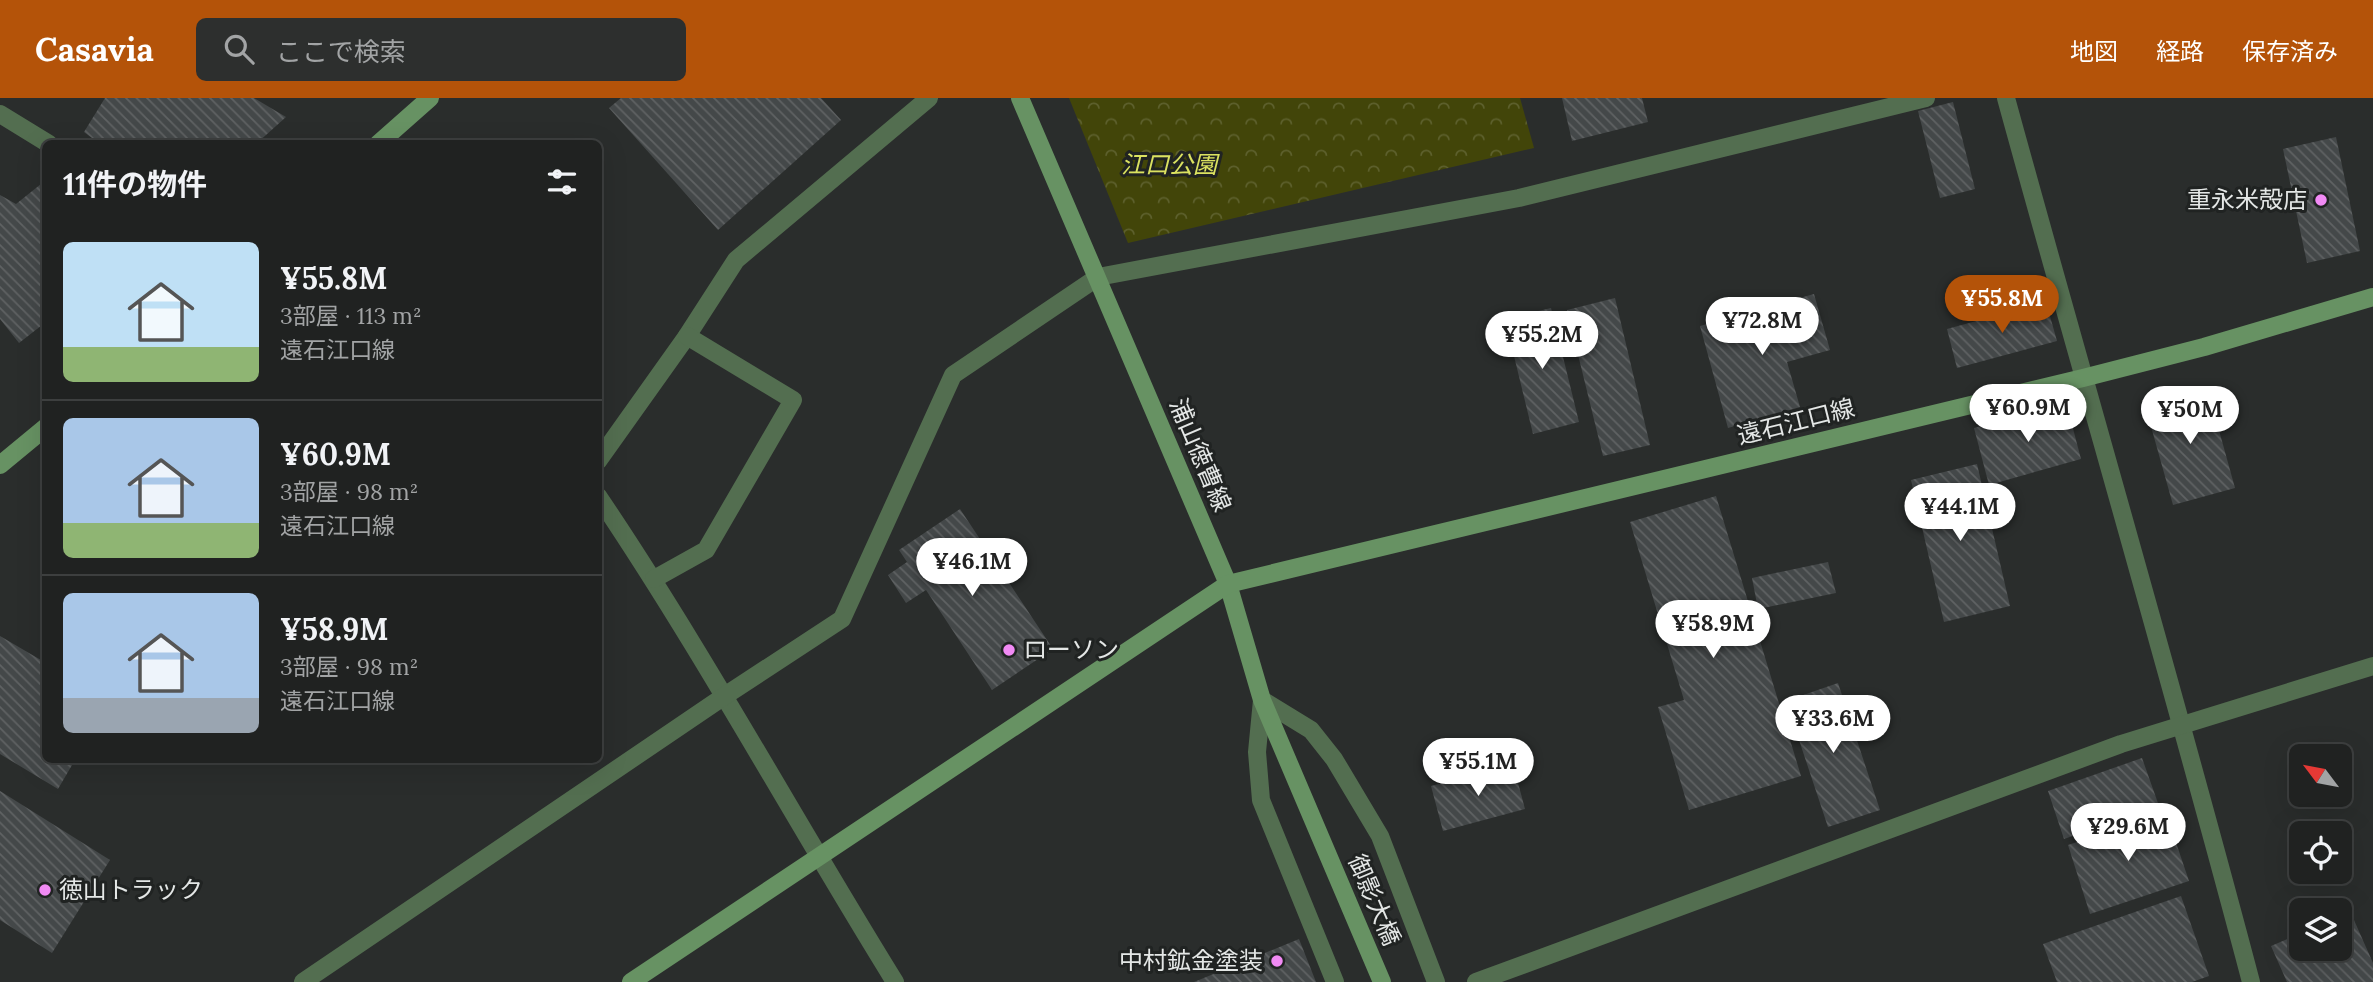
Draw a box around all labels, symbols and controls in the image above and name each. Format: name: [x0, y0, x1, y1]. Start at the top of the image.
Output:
search box: [196, 18, 686, 81]
text: Casavia: [35, 28, 154, 70]
icon: search: [220, 30, 258, 68]
text: ここで検索: [276, 35, 406, 68]
text: 地図: [2070, 36, 2118, 67]
text: 経路: [2156, 36, 2204, 67]
text: 保存済み: [2242, 36, 2338, 67]
park label: 江口公園: [1121, 149, 1220, 180]
icon: filters: [543, 163, 581, 201]
text: 11件の物件: [63, 165, 207, 203]
place label: 重永米殻店: [2187, 184, 2307, 215]
marker: 重永米殻店: [2313, 192, 2329, 208]
text: ¥55.8M: [280, 259, 387, 297]
icon: home: [119, 270, 203, 354]
pin: ¥55.8M: [1945, 275, 2059, 335]
text: ¥55.8M: [1961, 283, 2043, 312]
pin: ¥72.8M: [1705, 298, 1819, 357]
text: 3部屋 · 113 m²: [280, 301, 422, 330]
text: ¥72.8M: [1722, 305, 1802, 334]
pin: ¥55.2M: [1485, 312, 1599, 371]
text: ¥55.2M: [1501, 319, 1583, 348]
text: 遠石江口線: [280, 335, 395, 364]
pin: ¥60.9M: [1971, 384, 2085, 444]
pin: ¥50M: [2149, 386, 2231, 446]
street label: 遠石江口線: [1734, 392, 1858, 451]
text: ¥60.9M: [1985, 392, 2071, 421]
street label: 浦山徳曹線: [1163, 394, 1238, 516]
text: ¥50M: [2157, 394, 2223, 423]
text: ¥60.9M: [280, 435, 391, 473]
icon: home: [119, 446, 203, 530]
text: 3部屋 · 98 m²: [280, 477, 418, 506]
pin: ¥44.1M: [1903, 484, 2017, 543]
text: ¥44.1M: [1920, 491, 2000, 520]
text: 遠石江口線: [280, 511, 395, 540]
pin: ¥46.1M: [915, 538, 1029, 598]
text: ¥46.1M: [932, 546, 1012, 575]
pin: ¥58.9M: [1656, 601, 1770, 660]
text: ¥58.9M: [1671, 608, 1755, 637]
text: ¥58.9M: [280, 610, 388, 648]
icon: home: [119, 621, 203, 705]
place label: ローソン: [1023, 634, 1119, 665]
marker: ローソン: [1001, 642, 1017, 658]
text: 3部屋 · 98 m²: [280, 652, 418, 681]
text: 遠石江口線: [280, 686, 395, 715]
pin: ¥33.6M: [1776, 696, 1890, 755]
text: ¥33.6M: [1791, 703, 1875, 732]
pin: ¥55.1M: [1421, 738, 1535, 798]
north arrow: [2289, 744, 2352, 807]
map controls: [2289, 744, 2352, 961]
text: ¥55.1M: [1439, 746, 1517, 775]
pin: ¥29.6M: [2071, 804, 2185, 863]
text: ¥29.6M: [2087, 811, 2169, 840]
button: locate: [2289, 821, 2352, 884]
street label: 御影大橋: [1341, 850, 1407, 950]
place label: 徳山トラック: [59, 874, 203, 905]
marker: 徳山トラック: [37, 882, 53, 898]
button: layers: [2289, 898, 2352, 961]
place label: 中村鉱金塗装: [1119, 945, 1263, 976]
marker: 中村鉱金塗装: [1269, 953, 1285, 969]

